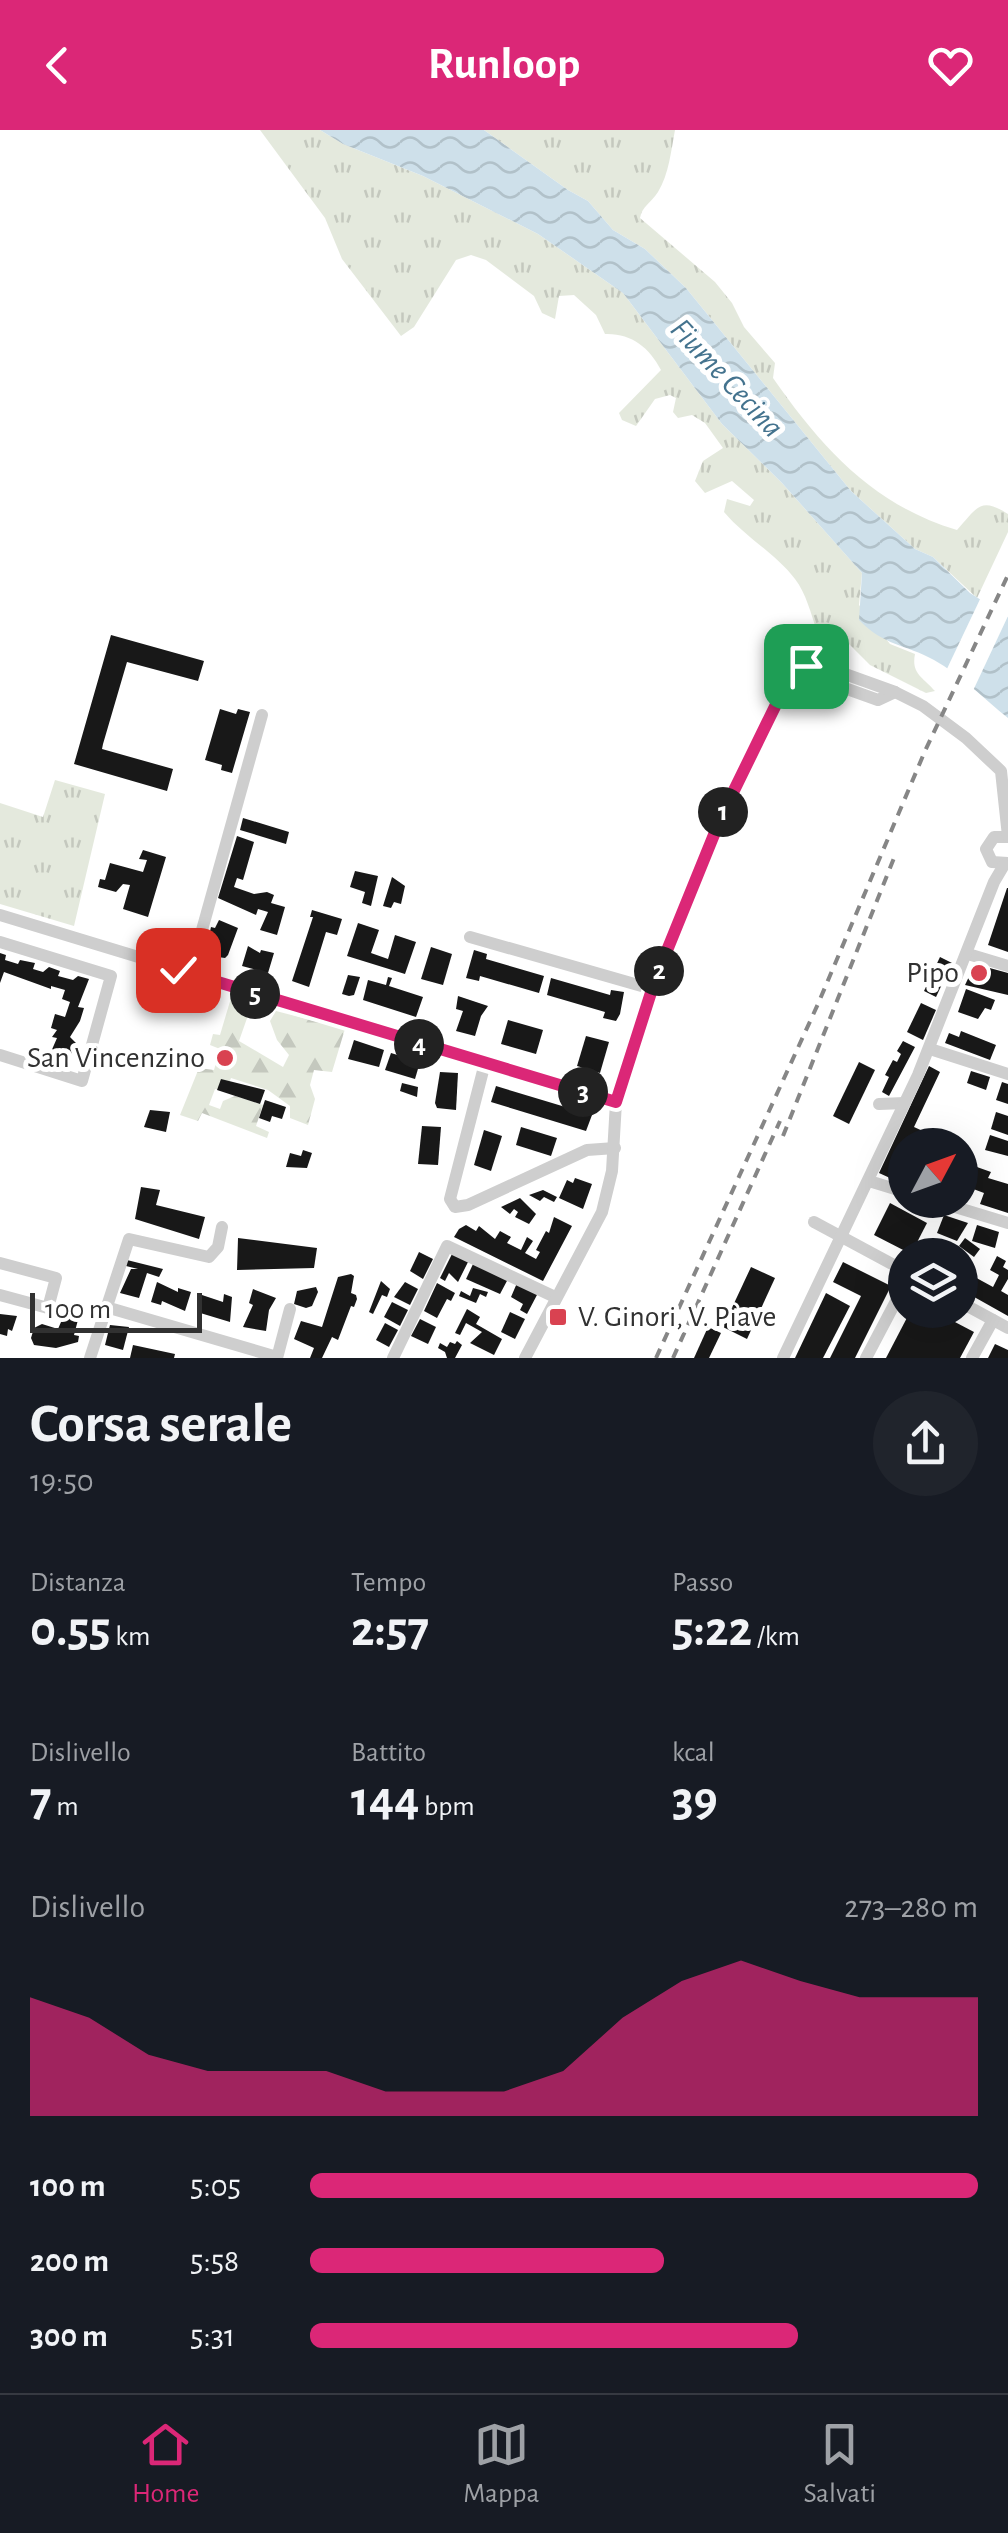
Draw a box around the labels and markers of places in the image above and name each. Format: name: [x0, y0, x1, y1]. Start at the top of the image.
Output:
pin: [764, 624, 849, 709]
pin: 1: [698, 787, 748, 837]
pin: [136, 928, 221, 1013]
pin: 2: [634, 946, 684, 996]
place label: Pipo: [906, 958, 959, 988]
marker: Pipo: [968, 962, 990, 984]
pin: 5: [230, 969, 280, 1019]
pin: 4: [394, 1019, 444, 1069]
place label: San Vincenzino: [27, 1043, 205, 1073]
marker: San Vincenzino: [214, 1047, 236, 1069]
pin: 3: [558, 1067, 608, 1117]
place label: V. Ginori, V. Piave: [578, 1302, 776, 1332]
marker: V. Ginori, V. Piave: [547, 1306, 569, 1328]

